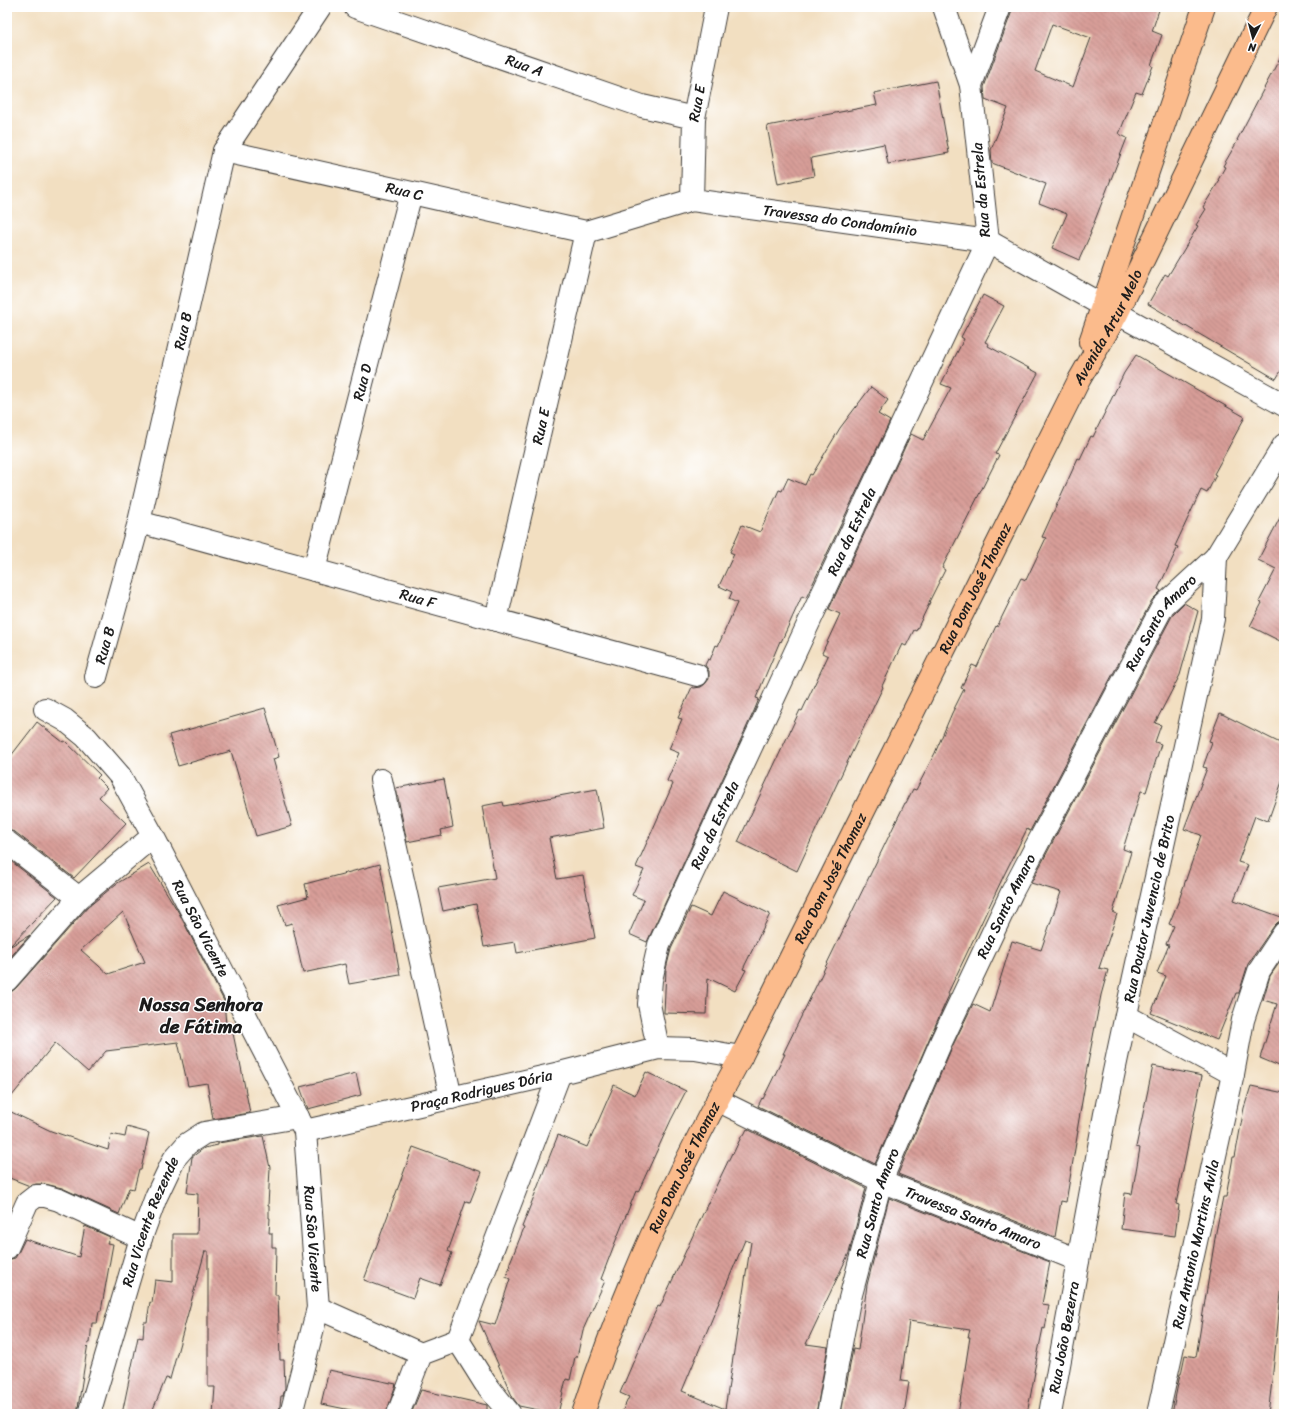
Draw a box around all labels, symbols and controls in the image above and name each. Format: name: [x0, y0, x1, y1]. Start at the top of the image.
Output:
north arrow: [1233, 18, 1273, 58]
text: N: [1247, 38, 1258, 57]
street label: Rua A: [502, 47, 547, 84]
street label: Rua E: [681, 81, 714, 124]
street label: Rua da Estrela: [964, 141, 998, 238]
street label: Rua C: [383, 175, 427, 208]
street label: Travessa do Condomínio: [761, 197, 919, 244]
street label: Avenida Artur Melo: [1065, 264, 1150, 391]
street label: Rua B: [166, 309, 200, 352]
street label: Rua D: [345, 361, 380, 404]
street label: Rua E: [524, 404, 558, 447]
street label: Rua da Estrela: [820, 483, 884, 580]
street label: Rua Dom José Thomaz: [931, 517, 1019, 658]
street label: Rua Santo Amaro: [1118, 567, 1203, 676]
street label: Rua F: [397, 581, 441, 616]
street label: Rua B: [87, 623, 123, 667]
street label: Rua da Estrela: [683, 776, 747, 874]
street label: Rua Dom José Thomaz: [787, 807, 874, 948]
street label: Rua Doutor Juvencio de Brito: [1116, 812, 1183, 1005]
street label: Rua Santo Amaro: [969, 849, 1043, 963]
street label: Rua São Vicente: [165, 875, 237, 982]
district label: Nossa Senhora de Fátima: [138, 988, 263, 1043]
street label: Praça Rodrigues Dória: [408, 1062, 555, 1120]
street label: Rua Dom José Thomaz: [641, 1096, 728, 1237]
street label: Rua Santo Amaro: [848, 1143, 907, 1261]
street label: Rua Vicente Rezende: [114, 1152, 187, 1290]
street label: Rua Antonio Martins Avila: [1164, 1156, 1227, 1331]
street label: Travessa Santo Amaro: [901, 1179, 1046, 1257]
street label: Rua São Vicente: [296, 1185, 330, 1293]
street label: Rua João Bezerra: [1041, 1279, 1087, 1396]

